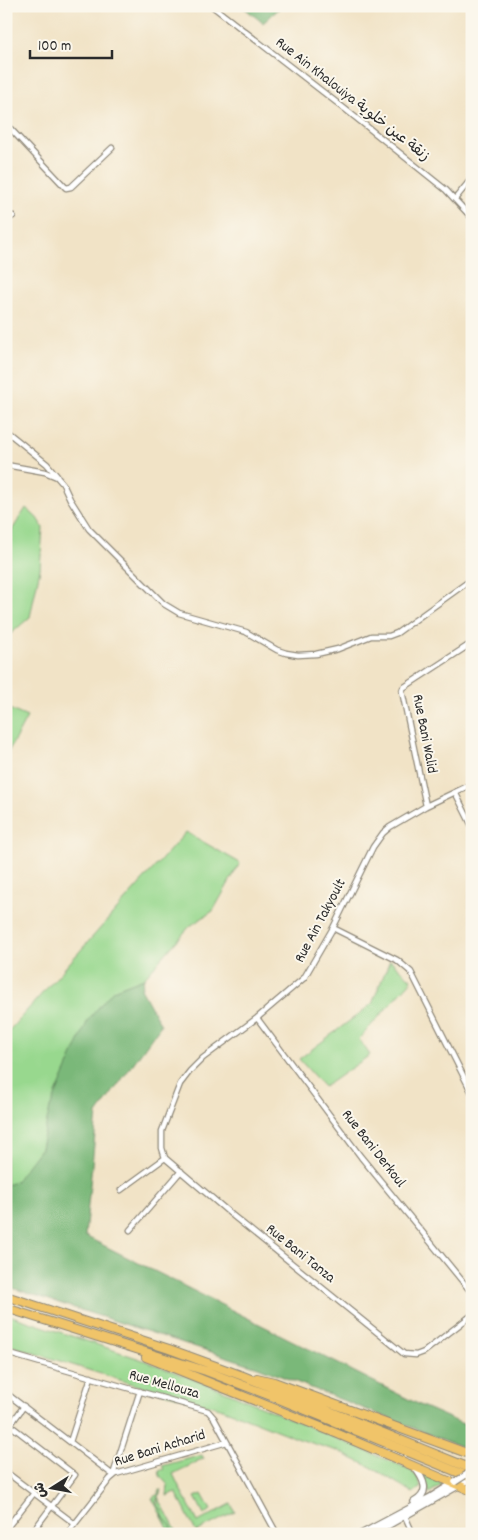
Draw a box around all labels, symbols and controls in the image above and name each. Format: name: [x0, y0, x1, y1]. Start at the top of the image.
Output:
scale bar: [30, 28, 112, 60]
street label: Rue Ain Khalouiya زنقة عين خلوية: [270, 33, 434, 167]
text: 100 m: [38, 36, 71, 58]
street label: Rue Bani Walid: [406, 693, 442, 775]
street label: Rue Ain Takyoult: [290, 875, 353, 967]
street label: Rue Bani Derkoul: [335, 1105, 411, 1193]
street label: Rue Bani Tanza: [261, 1219, 340, 1290]
street label: Rue Mellouza: [126, 1364, 203, 1406]
street label: Rue Bani Acharid: [112, 1425, 208, 1473]
north arrow: [28, 1462, 78, 1512]
text: ش: [30, 1481, 52, 1500]

